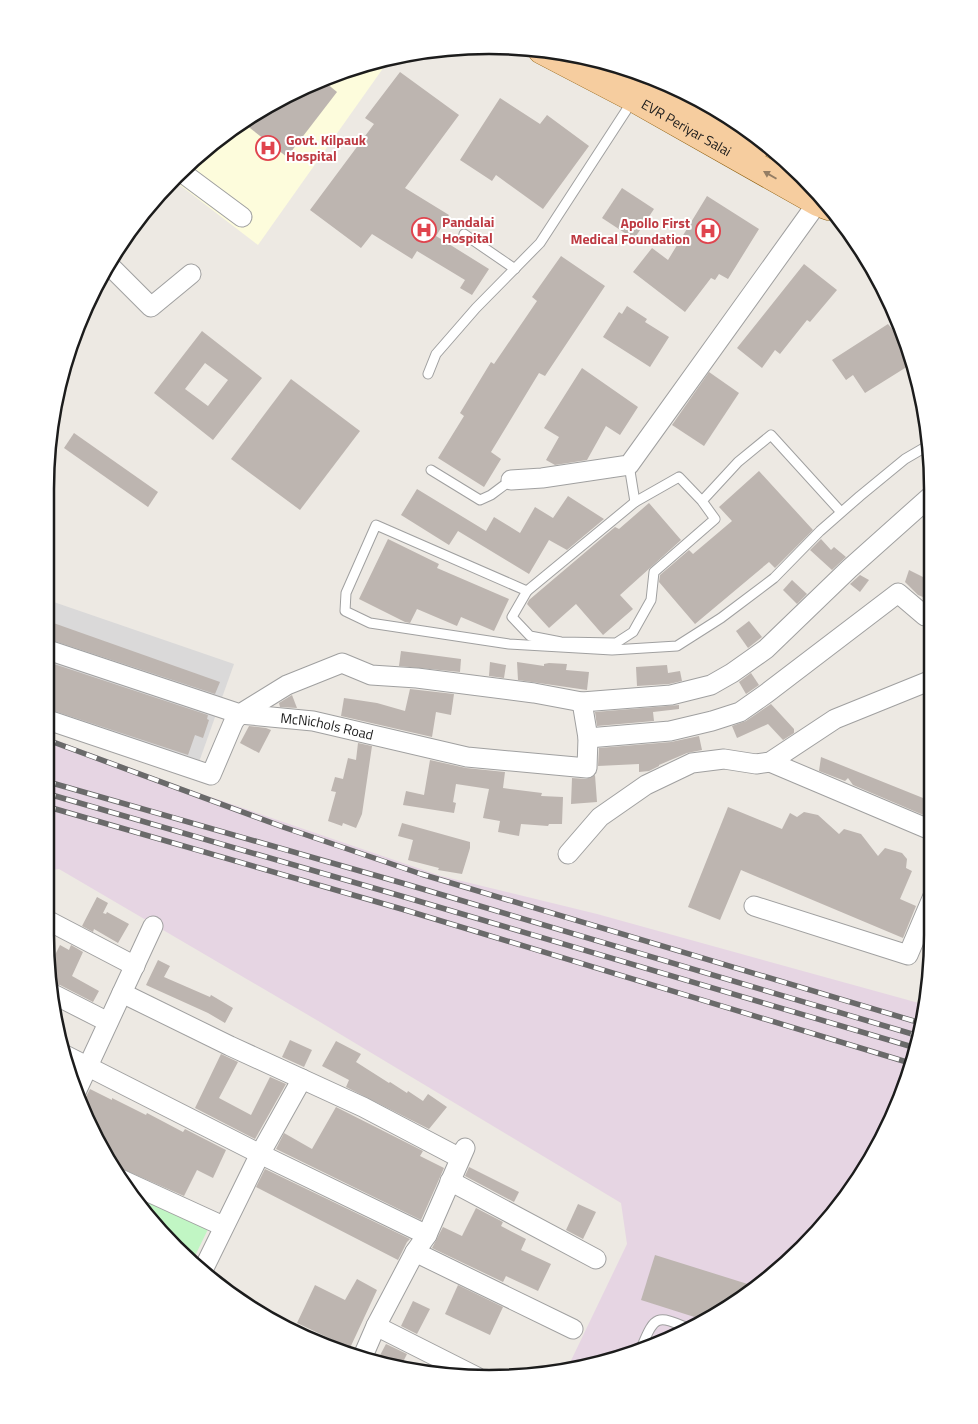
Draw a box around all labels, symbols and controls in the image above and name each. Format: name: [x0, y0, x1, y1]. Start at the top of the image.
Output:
street label: EVR Periyar Salai: [638, 93, 736, 161]
place label: Govt. Kilpauk Hospital: [286, 129, 367, 166]
hospital icon: Govt. Kilpauk Hospital: [255, 135, 281, 161]
one-way arrow: [763, 171, 778, 179]
place label: Pandalai Hospital: [442, 211, 494, 248]
place label: Apollo First Medical Foundation: [571, 212, 690, 249]
hospital icon: Pandalai Hospital: [411, 217, 437, 243]
hospital icon: Apollo First Medical Foundation: [695, 218, 721, 244]
street label: McNichols Road: [279, 707, 376, 745]

